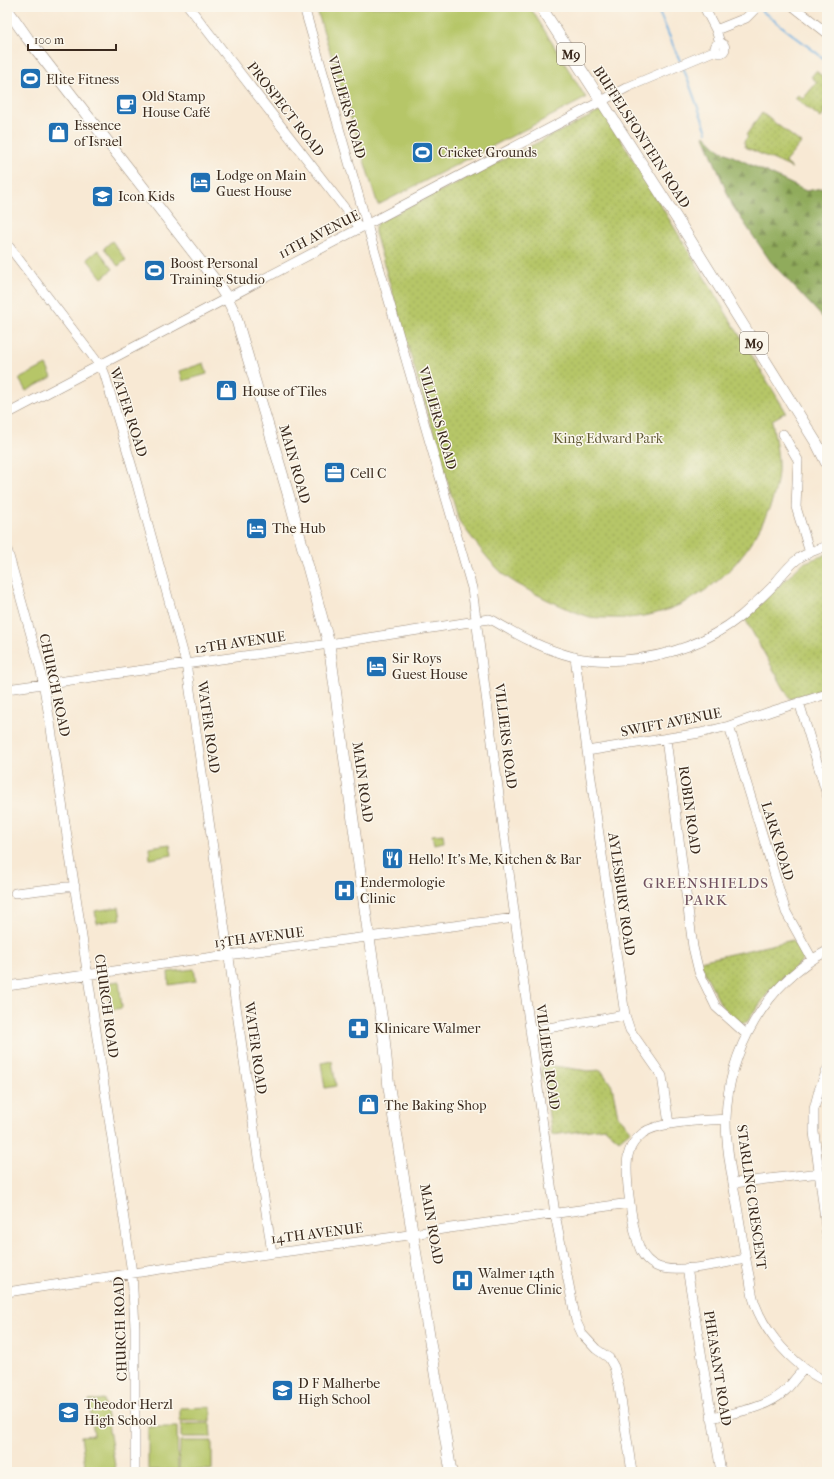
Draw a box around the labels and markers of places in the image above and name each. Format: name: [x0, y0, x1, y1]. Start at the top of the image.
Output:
sports icon: Elite Fitness: [17, 66, 43, 92]
place label: Elite Fitness: [46, 71, 119, 88]
place label: Old Stamp House Café: [142, 88, 210, 121]
cafe icon: Old Stamp House Café: [114, 91, 140, 117]
place label: Essence of Israel: [74, 117, 123, 150]
shop icon: Essence of Israel: [46, 120, 72, 146]
sports icon: Cricket Grounds: [409, 139, 435, 165]
place label: Cricket Grounds: [438, 144, 537, 161]
place label: Lodge on Main Guest House: [216, 167, 306, 200]
hotel icon: Lodge on Main Guest House: [187, 170, 213, 196]
school or university icon: Icon Kids: [90, 183, 116, 209]
place label: Icon Kids: [118, 188, 175, 205]
place label: Boost Personal Training Studio: [170, 255, 265, 288]
sports icon: Boost Personal Training Studio: [141, 258, 167, 284]
shop icon: House of Tiles: [214, 378, 240, 404]
place label: House of Tiles: [242, 383, 327, 400]
office icon: Cell C: [322, 460, 348, 486]
place label: Cell C: [350, 465, 386, 482]
hotel icon: The Hub: [244, 515, 270, 541]
place label: The Hub: [272, 520, 326, 537]
place label: Sir Roys Guest House: [392, 650, 468, 683]
hotel icon: Sir Roys Guest House: [364, 653, 390, 679]
restaurant icon: Hello! It's Me, Kitchen & Bar: [379, 846, 405, 872]
place label: Hello! It's Me, Kitchen & Bar: [408, 851, 581, 868]
place label: Endermologie Clinic: [360, 874, 445, 907]
hospital icon: Endermologie Clinic: [331, 877, 357, 903]
pharmacy icon: Klinicare Walmer: [345, 1015, 371, 1041]
place label: Klinicare Walmer: [374, 1020, 480, 1037]
shop icon: The Baking Shop: [355, 1092, 381, 1118]
place label: The Baking Shop: [384, 1097, 487, 1114]
place label: Walmer 14th Avenue Clinic: [477, 1265, 562, 1298]
hospital icon: Walmer 14th Avenue Clinic: [449, 1268, 475, 1294]
place label: D F Malherbe High School: [298, 1375, 380, 1408]
school or university icon: D F Malherbe High School: [270, 1378, 296, 1404]
place label: Theodor Herzl High School: [84, 1396, 173, 1429]
school or university icon: Theodor Herzl High School: [55, 1399, 81, 1425]

